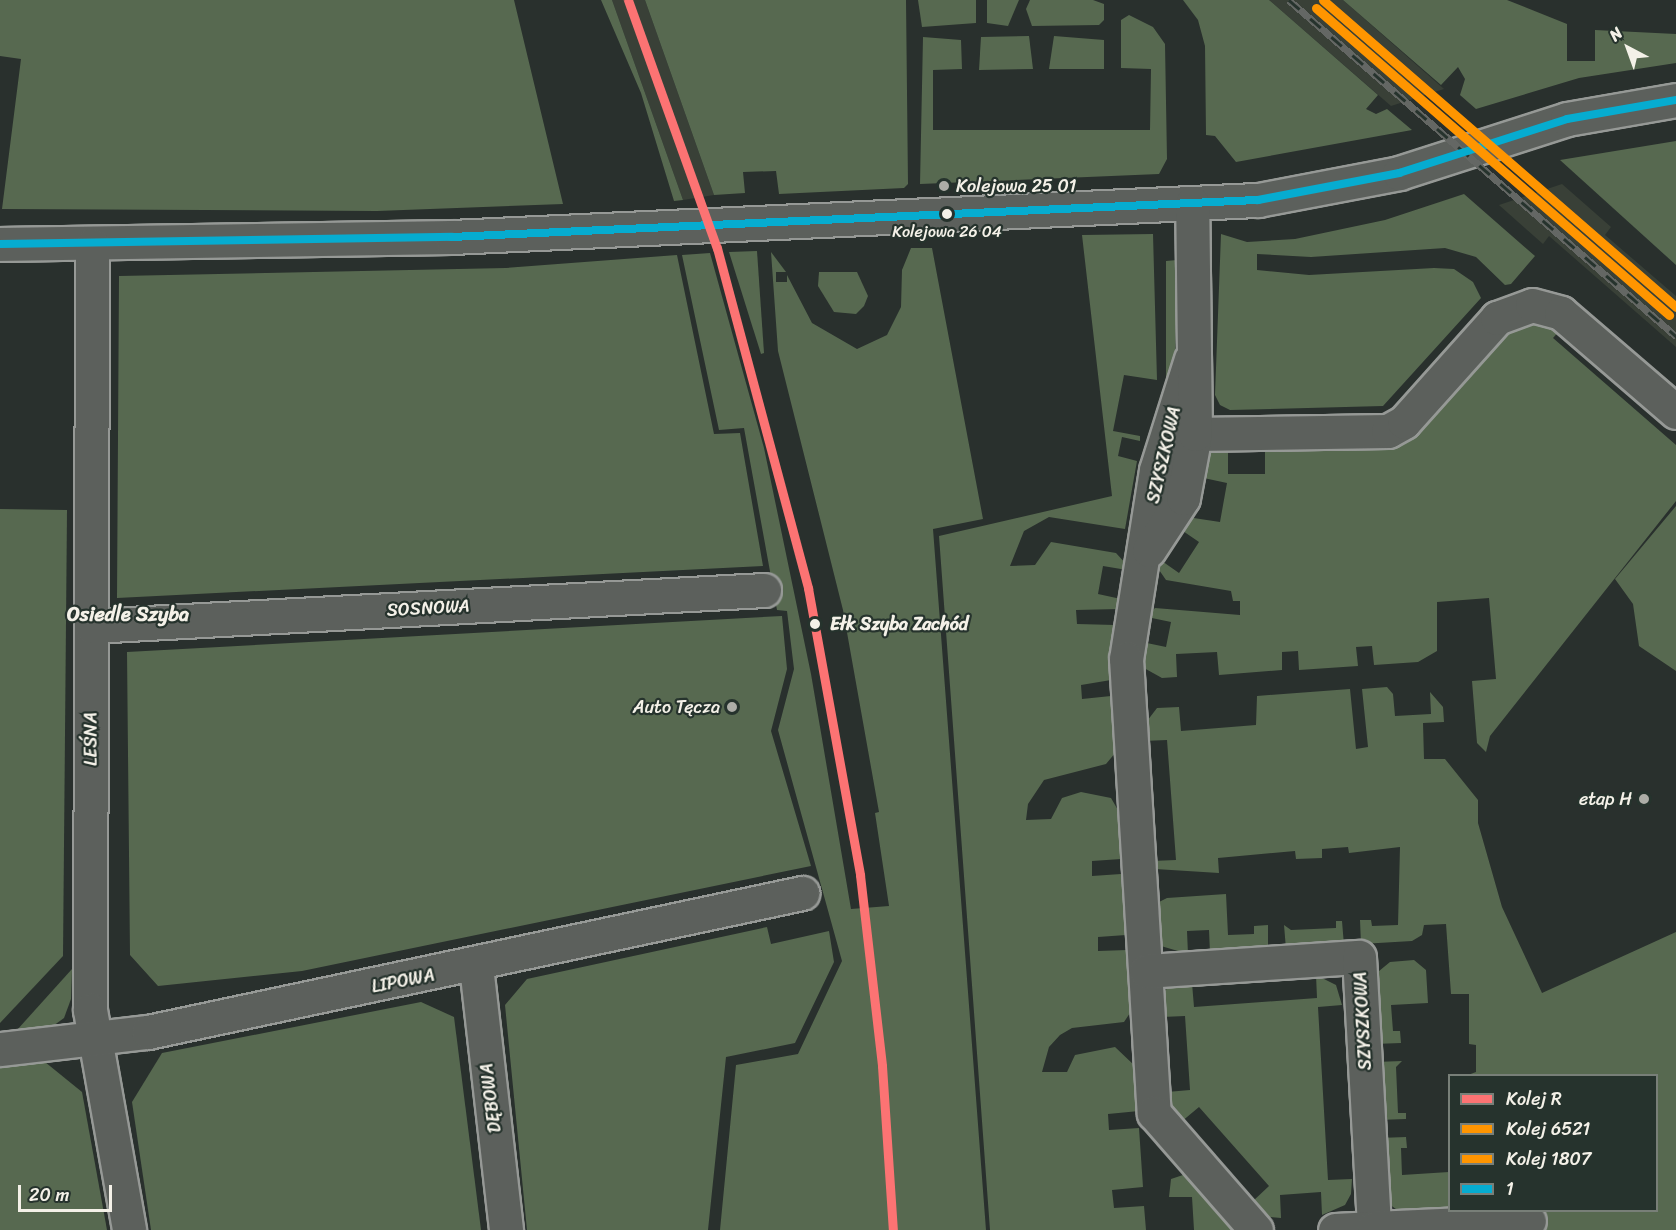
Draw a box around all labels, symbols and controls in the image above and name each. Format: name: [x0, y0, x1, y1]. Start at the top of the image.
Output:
north arrow: [1598, 18, 1658, 78]
text: N: [1602, 19, 1630, 49]
place label: Kolejowa 25 01: [956, 175, 1077, 197]
marker: Kolejowa 25 01: [937, 179, 951, 193]
marker: Kolejowa 26 04: [941, 208, 953, 220]
place label: Kolejowa 26 04: [892, 222, 1002, 242]
street label: SZYSZKOWA: [1142, 404, 1186, 506]
street label: SOSNOWA: [386, 595, 470, 621]
district label: Osiedle Szyba: [67, 602, 189, 626]
place label: Ełk Szyba Zachód: [830, 613, 969, 635]
marker: Ełk Szyba Zachód: [805, 614, 825, 634]
place label: Auto Tęcza: [633, 696, 720, 718]
marker: Auto Tęcza: [725, 700, 739, 714]
street label: LEŚNA: [80, 712, 102, 766]
place label: etap H: [1579, 788, 1632, 810]
marker: etap H: [1637, 792, 1651, 806]
street label: LIPOWA: [370, 964, 436, 998]
street label: SZYSZKOWA: [1350, 971, 1376, 1071]
street label: DĘBOWA: [476, 1062, 506, 1134]
legend: [1448, 1074, 1658, 1212]
text: Kolej R: [1506, 1083, 1562, 1115]
text: Kolej 6521: [1506, 1113, 1590, 1145]
text: Kolej 1807: [1506, 1143, 1591, 1175]
scale bar: [21, 1173, 116, 1211]
text: 1: [1506, 1173, 1514, 1205]
text: 20 m: [29, 1179, 69, 1211]

